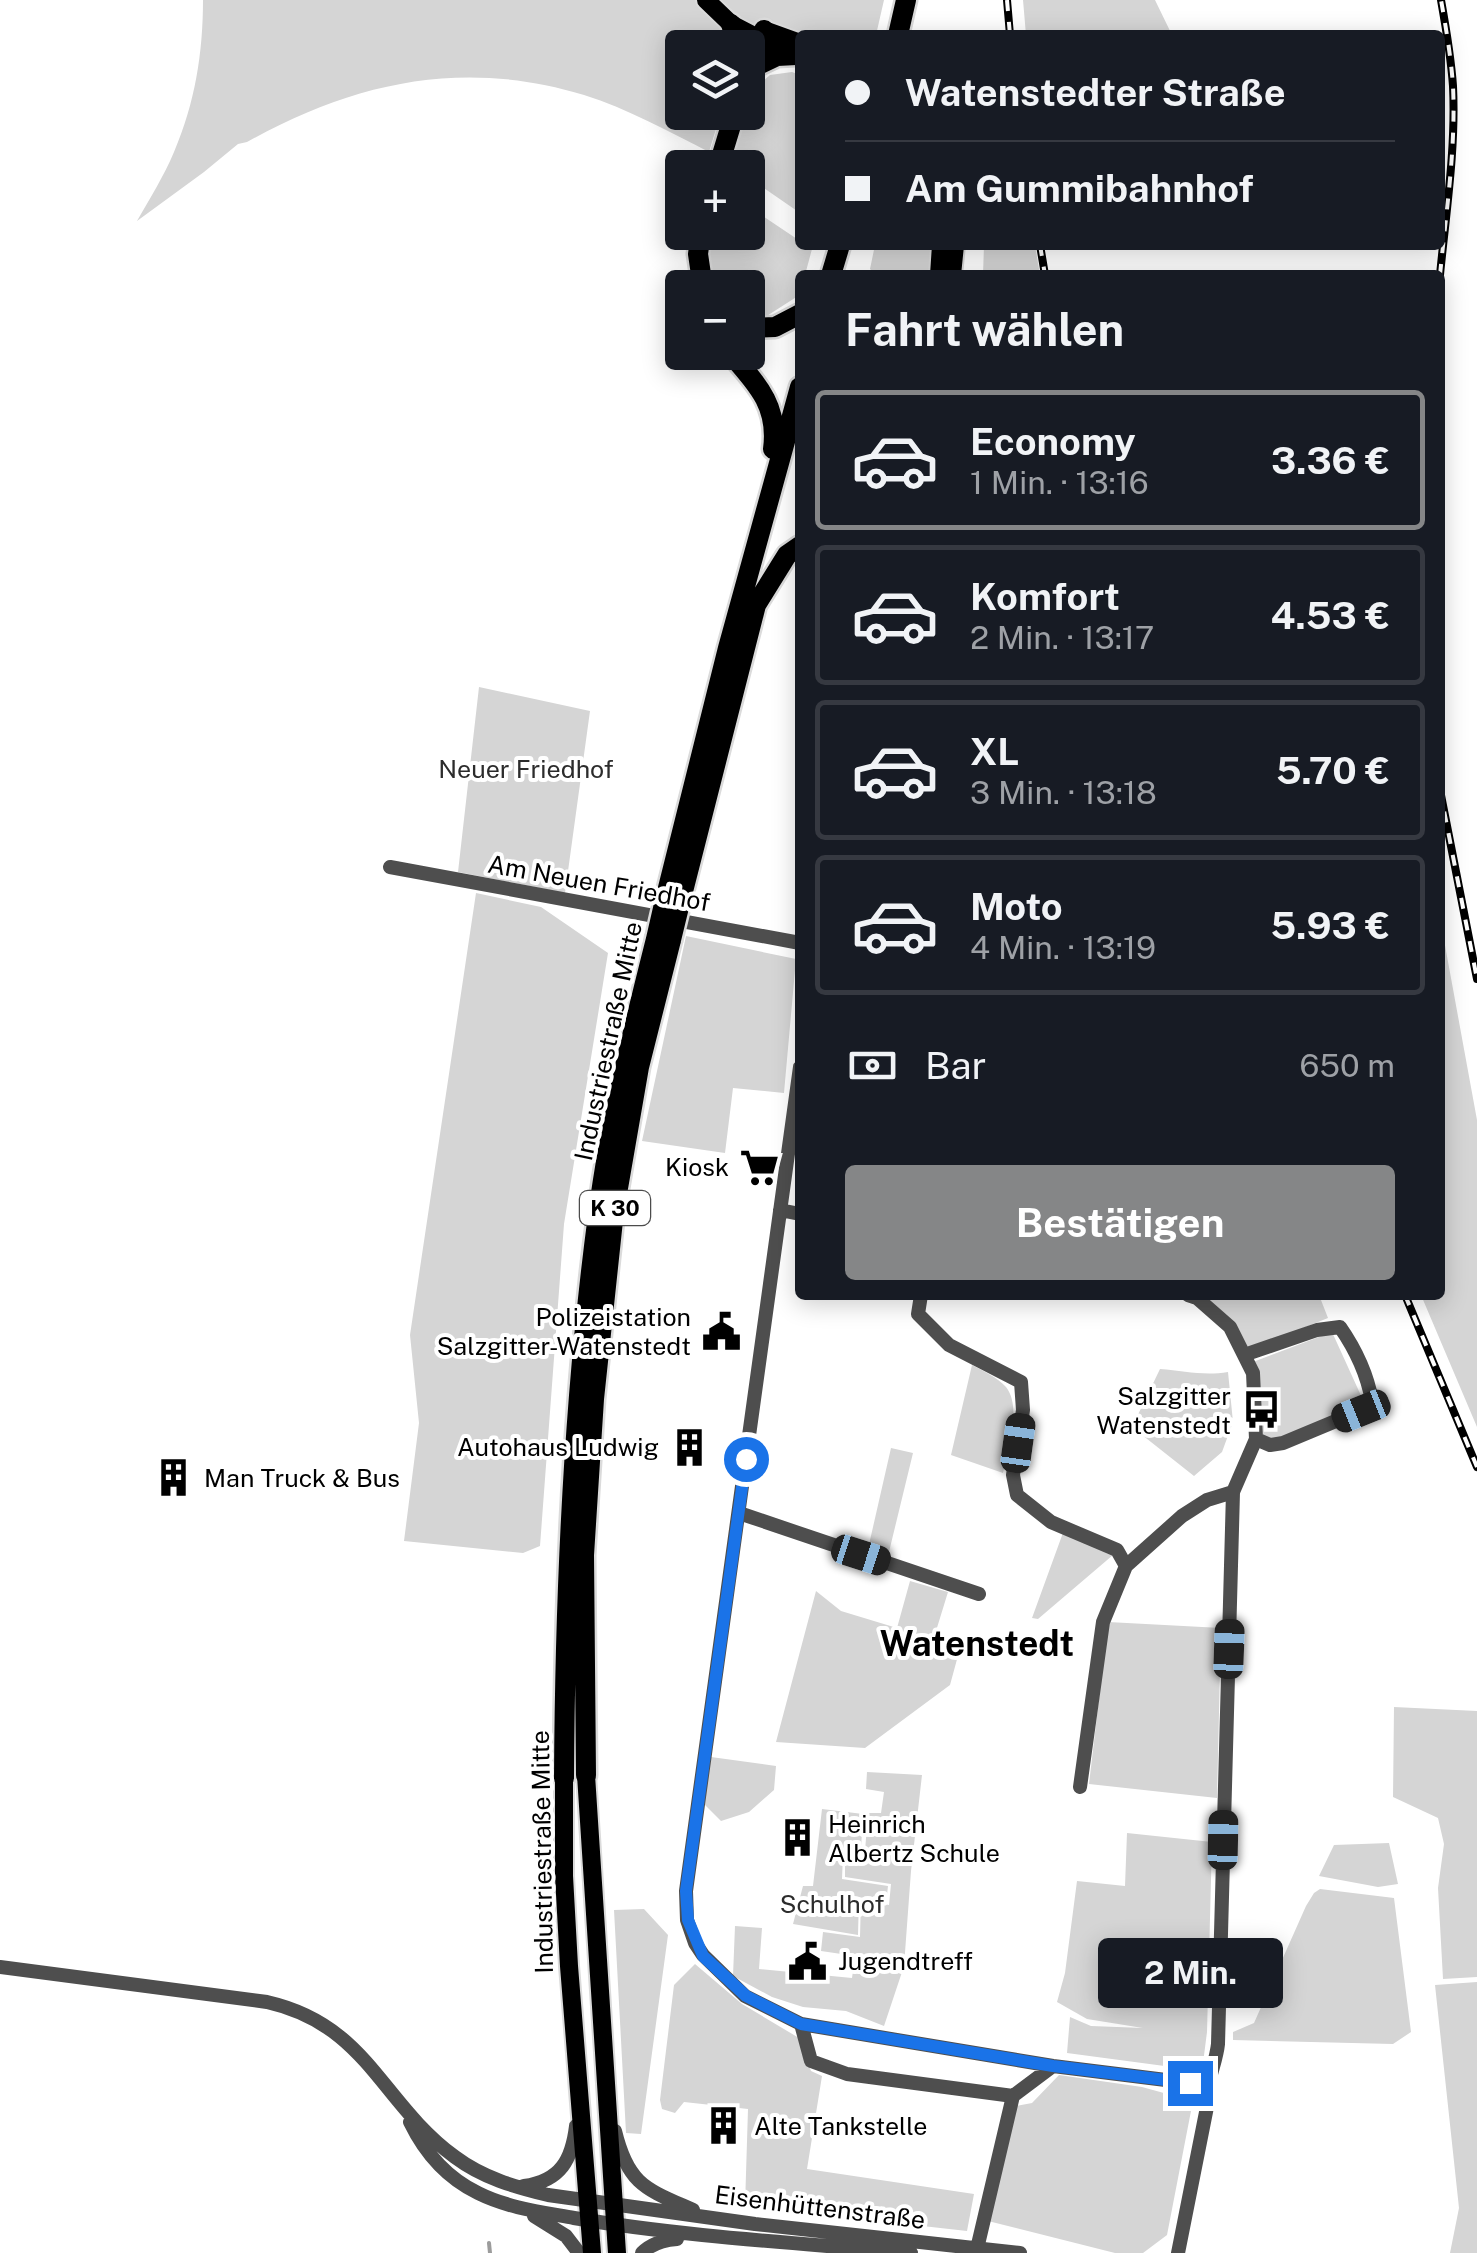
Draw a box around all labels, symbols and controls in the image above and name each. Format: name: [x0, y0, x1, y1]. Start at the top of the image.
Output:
map controls: [665, 30, 765, 370]
button: layers: [665, 30, 765, 130]
text: Watenstedter Straße: [905, 70, 1286, 115]
button: +: [665, 150, 765, 250]
text: Am Gummibahnhof: [905, 166, 1254, 211]
button: −: [665, 270, 765, 370]
text: Fahrt wählen: [845, 303, 1124, 356]
icon: car: [850, 415, 940, 505]
text: Economy: [970, 419, 1136, 464]
text: 3.36 €: [1271, 438, 1390, 483]
text: 1 Min. · 13:16: [970, 464, 1149, 501]
icon: car: [850, 570, 940, 660]
text: Komfort: [970, 574, 1120, 619]
text: 4.53 €: [1271, 593, 1390, 638]
text: 2 Min. · 13:17: [970, 619, 1154, 656]
icon: car: [850, 725, 940, 815]
text: XL: [970, 729, 1019, 774]
text: 5.70 €: [1276, 748, 1390, 793]
park label: Neuer Friedhof: [438, 754, 614, 784]
text: 3 Min. · 13:18: [970, 774, 1157, 811]
street label: Am Neuen Friedhof: [485, 849, 713, 917]
icon: car: [850, 880, 940, 970]
text: Moto: [970, 884, 1063, 929]
text: 5.93 €: [1271, 903, 1390, 948]
street label: Industriestraße Mitte: [568, 919, 648, 1163]
text: 4 Min. · 13:19: [970, 929, 1156, 966]
icon: cash: [845, 1038, 900, 1093]
text: Bar: [925, 1043, 986, 1088]
text: 650 m: [1300, 1047, 1395, 1084]
supermarket icon: Kiosk: [738, 1146, 780, 1188]
place label: Kiosk: [665, 1152, 729, 1182]
button: Bestätigen: [845, 1165, 1395, 1280]
road number: K 30: [580, 1191, 650, 1225]
place label: Polizeistation Salzgitter-Watenstedt: [437, 1302, 691, 1361]
public building icon: Polizeistation Salzgitter-Watenstedt: [700, 1310, 742, 1352]
place label: Salzgitter Watenstedt: [1097, 1381, 1231, 1440]
car: [1328, 1386, 1394, 1436]
bus stop icon: Salzgitter Watenstedt: [1240, 1389, 1282, 1431]
car: [999, 1411, 1037, 1475]
building icon: Autohaus Ludwig: [668, 1426, 710, 1468]
place label: Autohaus Ludwig: [457, 1432, 659, 1462]
route start: [724, 1437, 769, 1482]
building icon: Man Truck & Bus: [153, 1457, 195, 1499]
place label: Man Truck & Bus: [204, 1463, 400, 1493]
car: [828, 1531, 894, 1579]
car: [1213, 1618, 1245, 1680]
district label: Watenstedt: [880, 1623, 1074, 1664]
street label: Industriestraße Mitte: [525, 1730, 559, 1974]
place label: Heinrich Albertz Schule: [828, 1809, 1000, 1868]
car: [1207, 1810, 1239, 1870]
building icon: Heinrich Albertz Schule: [777, 1817, 819, 1859]
park label: Schulhof: [780, 1889, 884, 1919]
callout: 2 Min.: [1098, 1938, 1282, 2008]
public building icon: Jugendtreff: [787, 1940, 829, 1982]
place label: Jugendtreff: [838, 1946, 973, 1976]
text: 2 Min.: [1144, 1954, 1237, 1991]
route end: [1168, 2061, 1213, 2106]
building icon: Alte Tankstelle: [703, 2105, 745, 2147]
place label: Alte Tankstelle: [754, 2111, 927, 2141]
street label: Eisenhüttenstraße: [713, 2179, 927, 2235]

